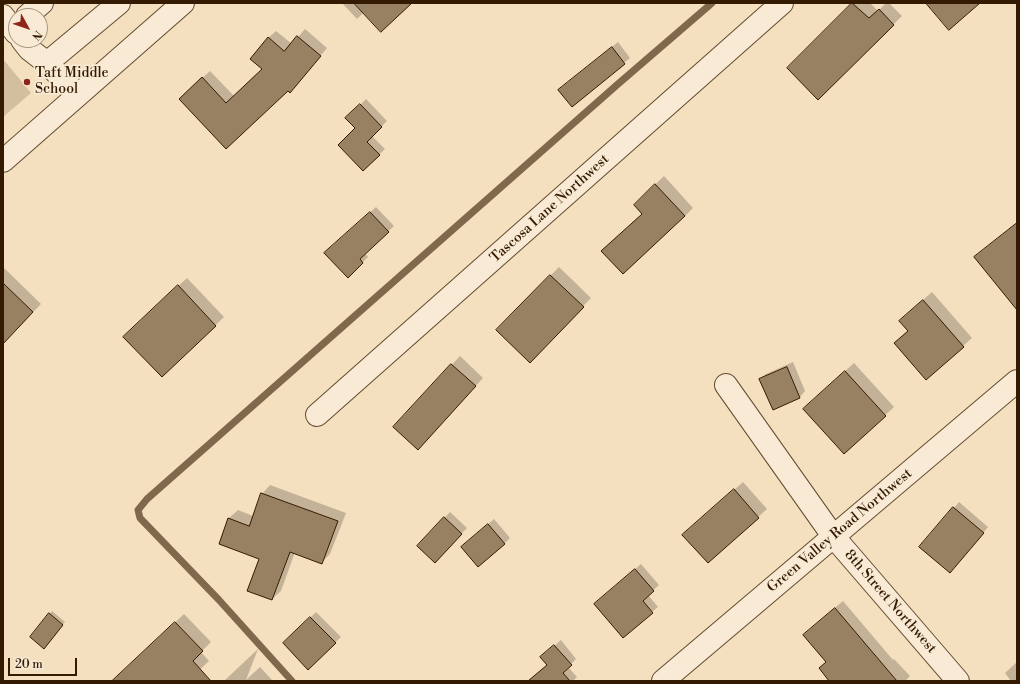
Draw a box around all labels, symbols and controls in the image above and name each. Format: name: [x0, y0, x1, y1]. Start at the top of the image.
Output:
north arrow: [8, 8, 48, 48]
text: N: [28, 27, 45, 43]
place label: Taft Middle School: [35, 66, 109, 98]
marker: Taft Middle School: [22, 77, 32, 87]
street label: Tascosa Lane Northwest: [487, 151, 613, 267]
street label: Green Valley Road Northwest: [764, 466, 916, 596]
street label: 8th Street Northwest: [840, 547, 940, 657]
scale bar: [10, 650, 79, 676]
text: 20 m: [15, 657, 43, 672]

